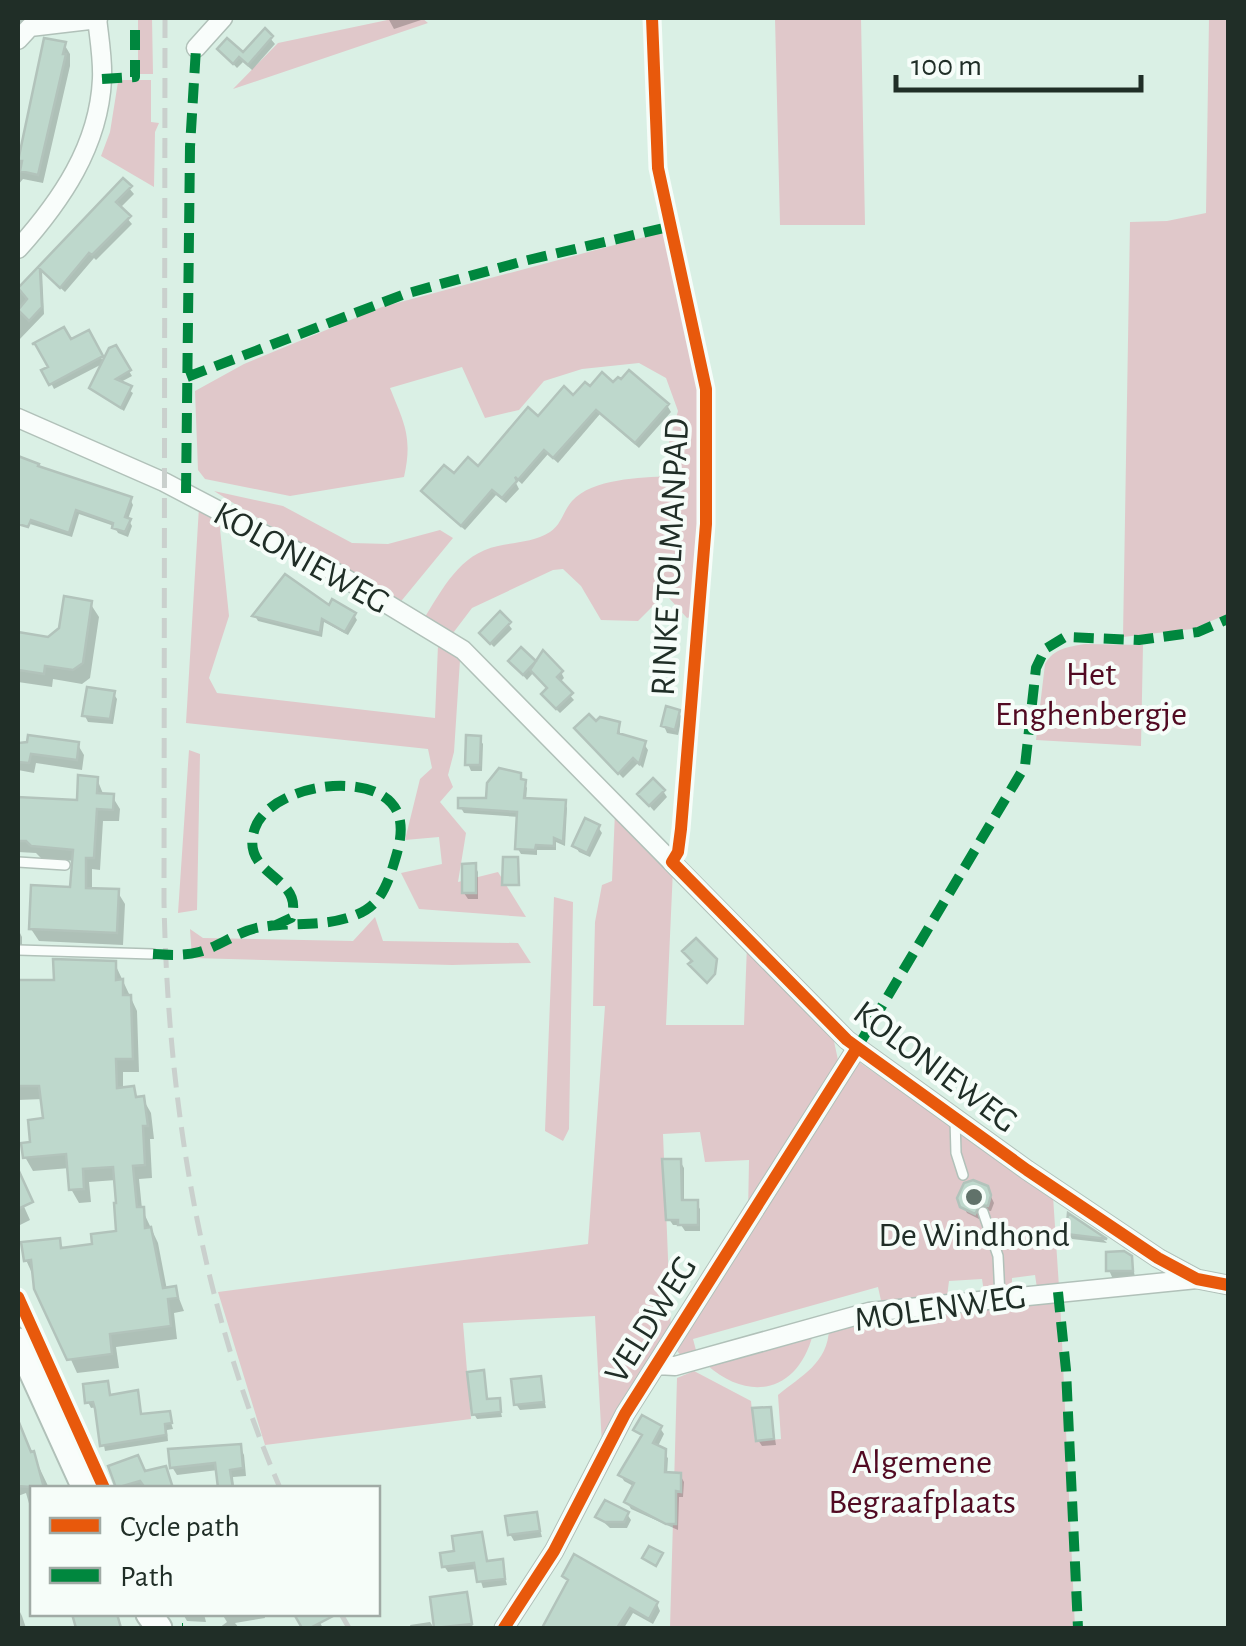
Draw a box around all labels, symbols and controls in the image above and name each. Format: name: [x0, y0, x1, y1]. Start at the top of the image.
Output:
scale bar: [896, 30, 1141, 92]
text: 100 m: [911, 51, 982, 81]
street label: RINKE TOLMANPAD: [646, 417, 695, 697]
street label: KOLONIEWEG: [208, 496, 395, 621]
park label: Het Enghenbergje: [995, 657, 1187, 732]
street label: KOLONIEWEG: [847, 995, 1023, 1140]
marker: De Windhond: [963, 1186, 985, 1208]
place label: De Windhond: [878, 1218, 1070, 1253]
street label: VELDWEG: [599, 1250, 704, 1389]
street label: MOLENWEG: [852, 1279, 1028, 1338]
park label: Algemene Begraafplaats: [828, 1445, 1016, 1520]
legend: [30, 1486, 380, 1616]
text: Cycle path: [120, 1512, 240, 1542]
text: Path: [120, 1562, 174, 1592]

